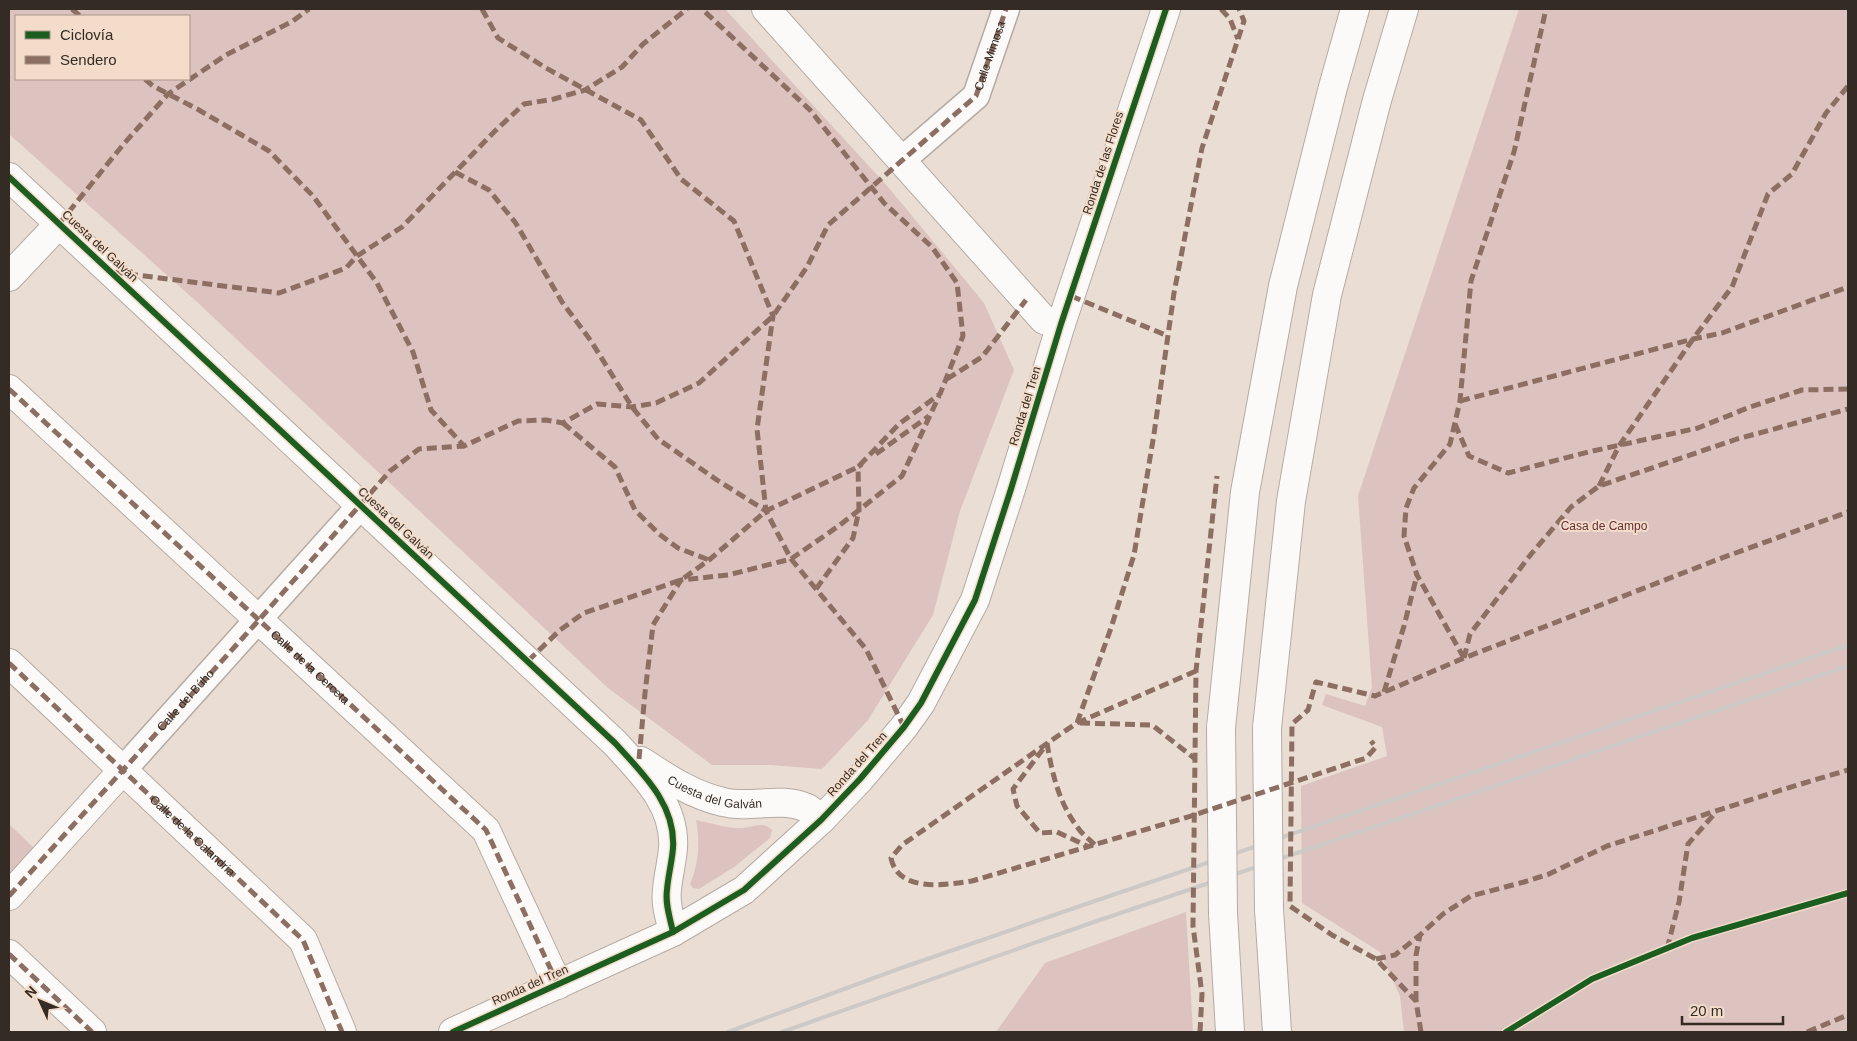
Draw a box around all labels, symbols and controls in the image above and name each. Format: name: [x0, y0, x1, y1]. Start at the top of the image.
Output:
legend: [15, 15, 190, 80]
street label: Calle Mimosa: [971, 19, 1008, 92]
text: Ciclovía: [60, 26, 114, 43]
text: Sendero: [60, 51, 117, 68]
street label: Ronda de las Flores: [1080, 110, 1126, 216]
street label: Cuesta del Galván: [59, 207, 141, 285]
street label: Ronda del Tren: [1006, 365, 1044, 447]
street label: Cuesta del Galván: [355, 484, 437, 562]
park label: Casa de Campo: [1561, 519, 1648, 533]
street label: Calle de la Cerceta: [268, 627, 353, 707]
street label: Calle del Búho: [154, 666, 217, 734]
street label: Ronda del Tren: [824, 729, 890, 799]
street label: Cuesta del Galván: [665, 773, 762, 811]
street label: Calle de la Calandria: [147, 792, 238, 879]
street label: Ronda del Tren: [490, 962, 570, 1008]
north arrow: [15, 976, 65, 1026]
text: N: [21, 983, 40, 1001]
scale bar: [1682, 994, 1783, 1026]
text: 20 m: [1690, 1002, 1723, 1019]

